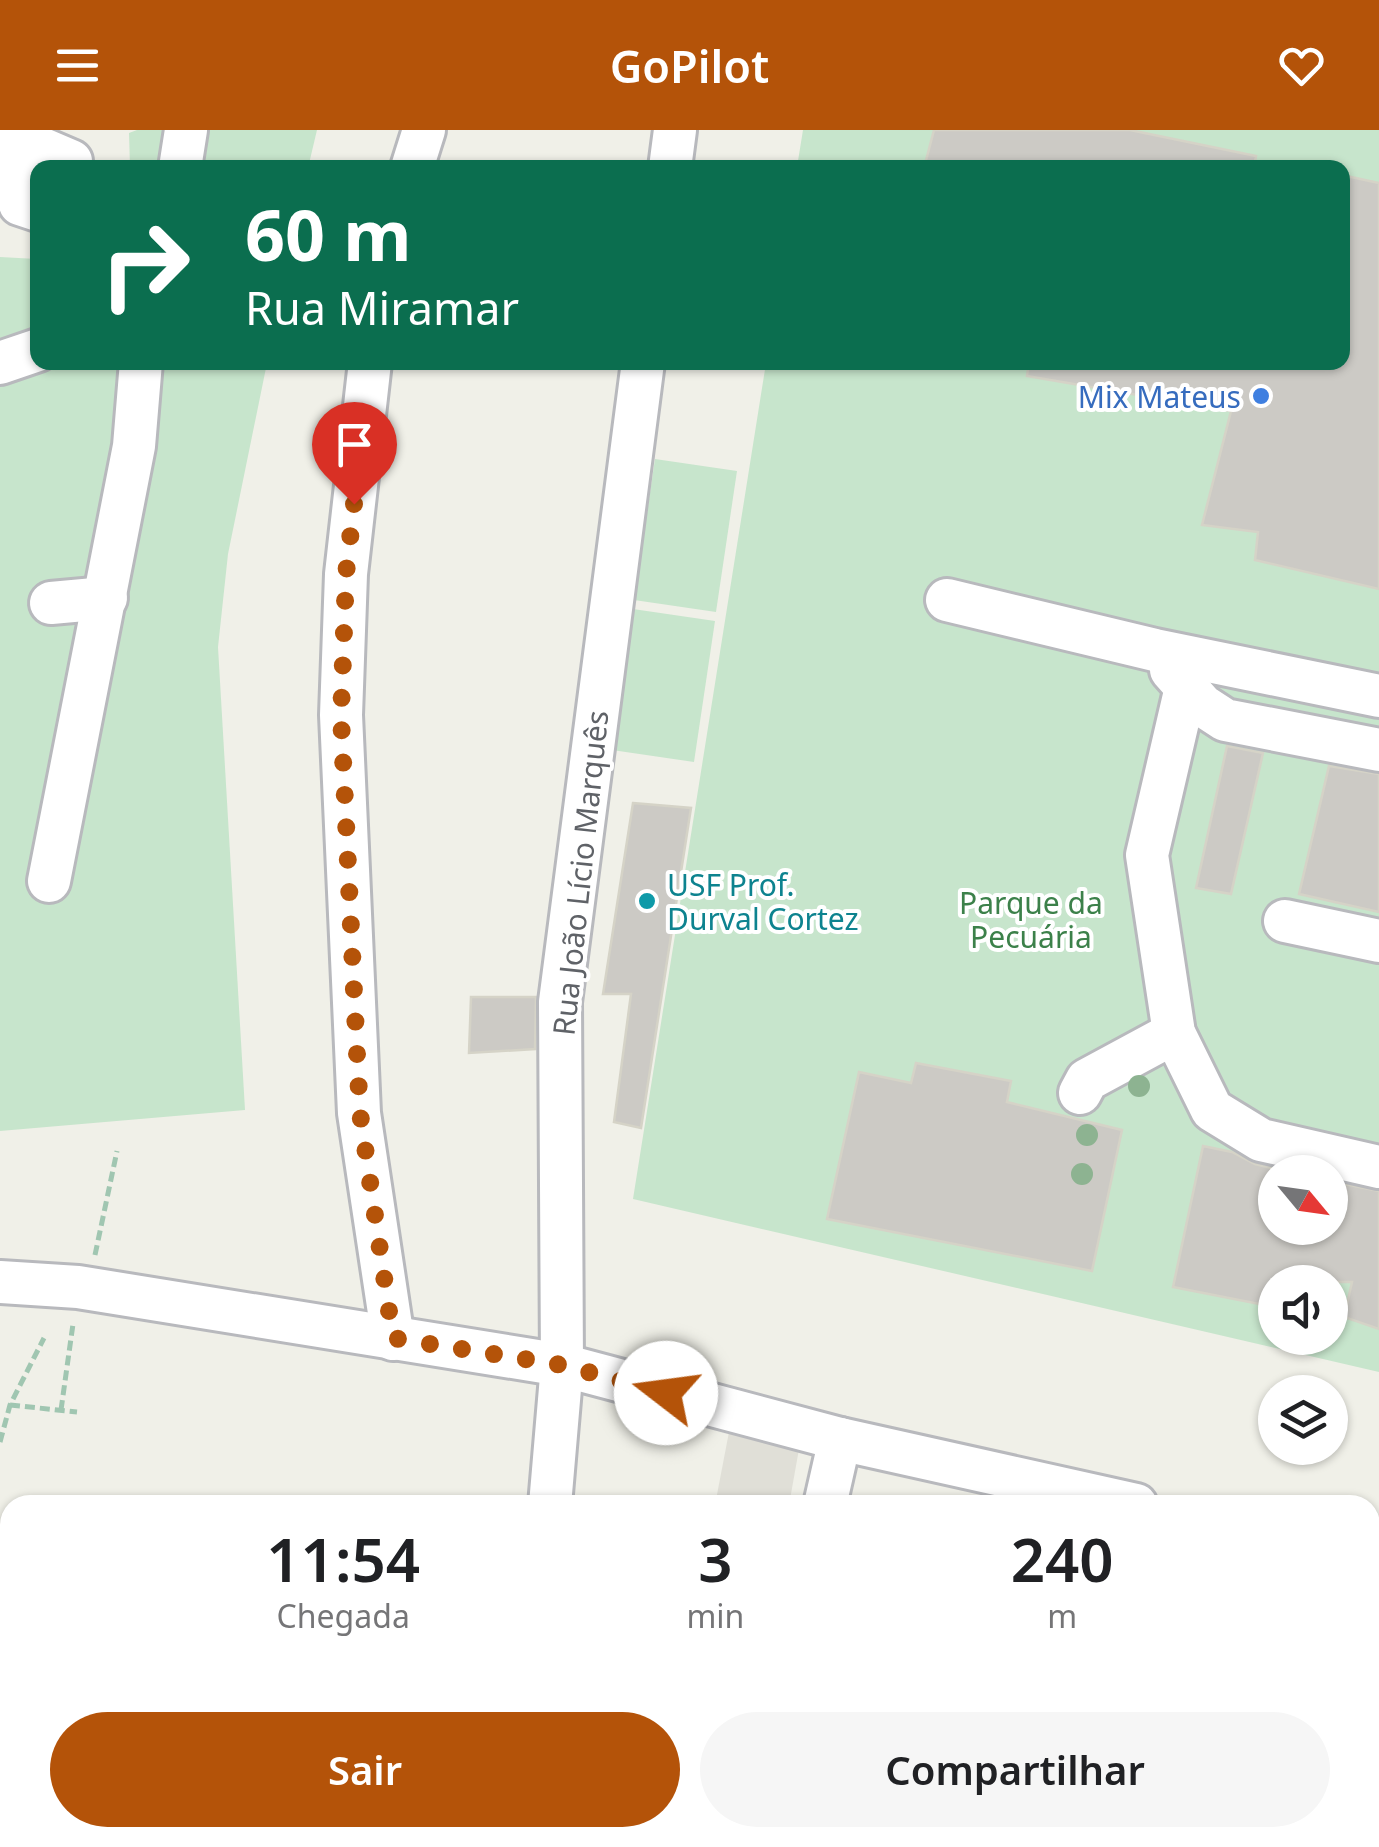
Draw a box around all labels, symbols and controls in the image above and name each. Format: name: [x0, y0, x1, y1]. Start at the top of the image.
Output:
text: GoPilot: [610, 35, 769, 96]
icon: menu: [50, 38, 105, 93]
icon: heart: [1274, 38, 1329, 93]
text: 60 m: [245, 186, 412, 282]
icon: right: [80, 200, 210, 330]
text: Rua Miramar: [245, 277, 519, 338]
place label: Mix Mateus: [1078, 376, 1241, 417]
marker: Mix Mateus: [1250, 385, 1272, 407]
pin: [312, 402, 397, 505]
icon: arrive: [327, 417, 382, 472]
street label: Rua João Lício Marquês: [543, 708, 617, 1038]
place label: USF Prof. Durval Cortez: [667, 864, 859, 939]
park label: Parque da Pecuária: [959, 882, 1103, 957]
marker: USF Prof. Durval Cortez: [636, 890, 658, 912]
north arrow: [1258, 1155, 1348, 1245]
map controls: [1258, 1155, 1348, 1465]
button: sound: [1258, 1265, 1348, 1355]
position arrow: [614, 1341, 718, 1445]
button: layers: [1258, 1375, 1348, 1465]
text: 11:54: [266, 1518, 420, 1600]
text: 3: [698, 1518, 733, 1600]
text: 240: [1011, 1518, 1114, 1600]
text: Chegada: [277, 1594, 410, 1637]
text: min: [686, 1594, 744, 1637]
text: m: [1047, 1594, 1077, 1637]
button: Sair: [50, 1712, 680, 1827]
button: Compartilhar: [700, 1712, 1330, 1827]

